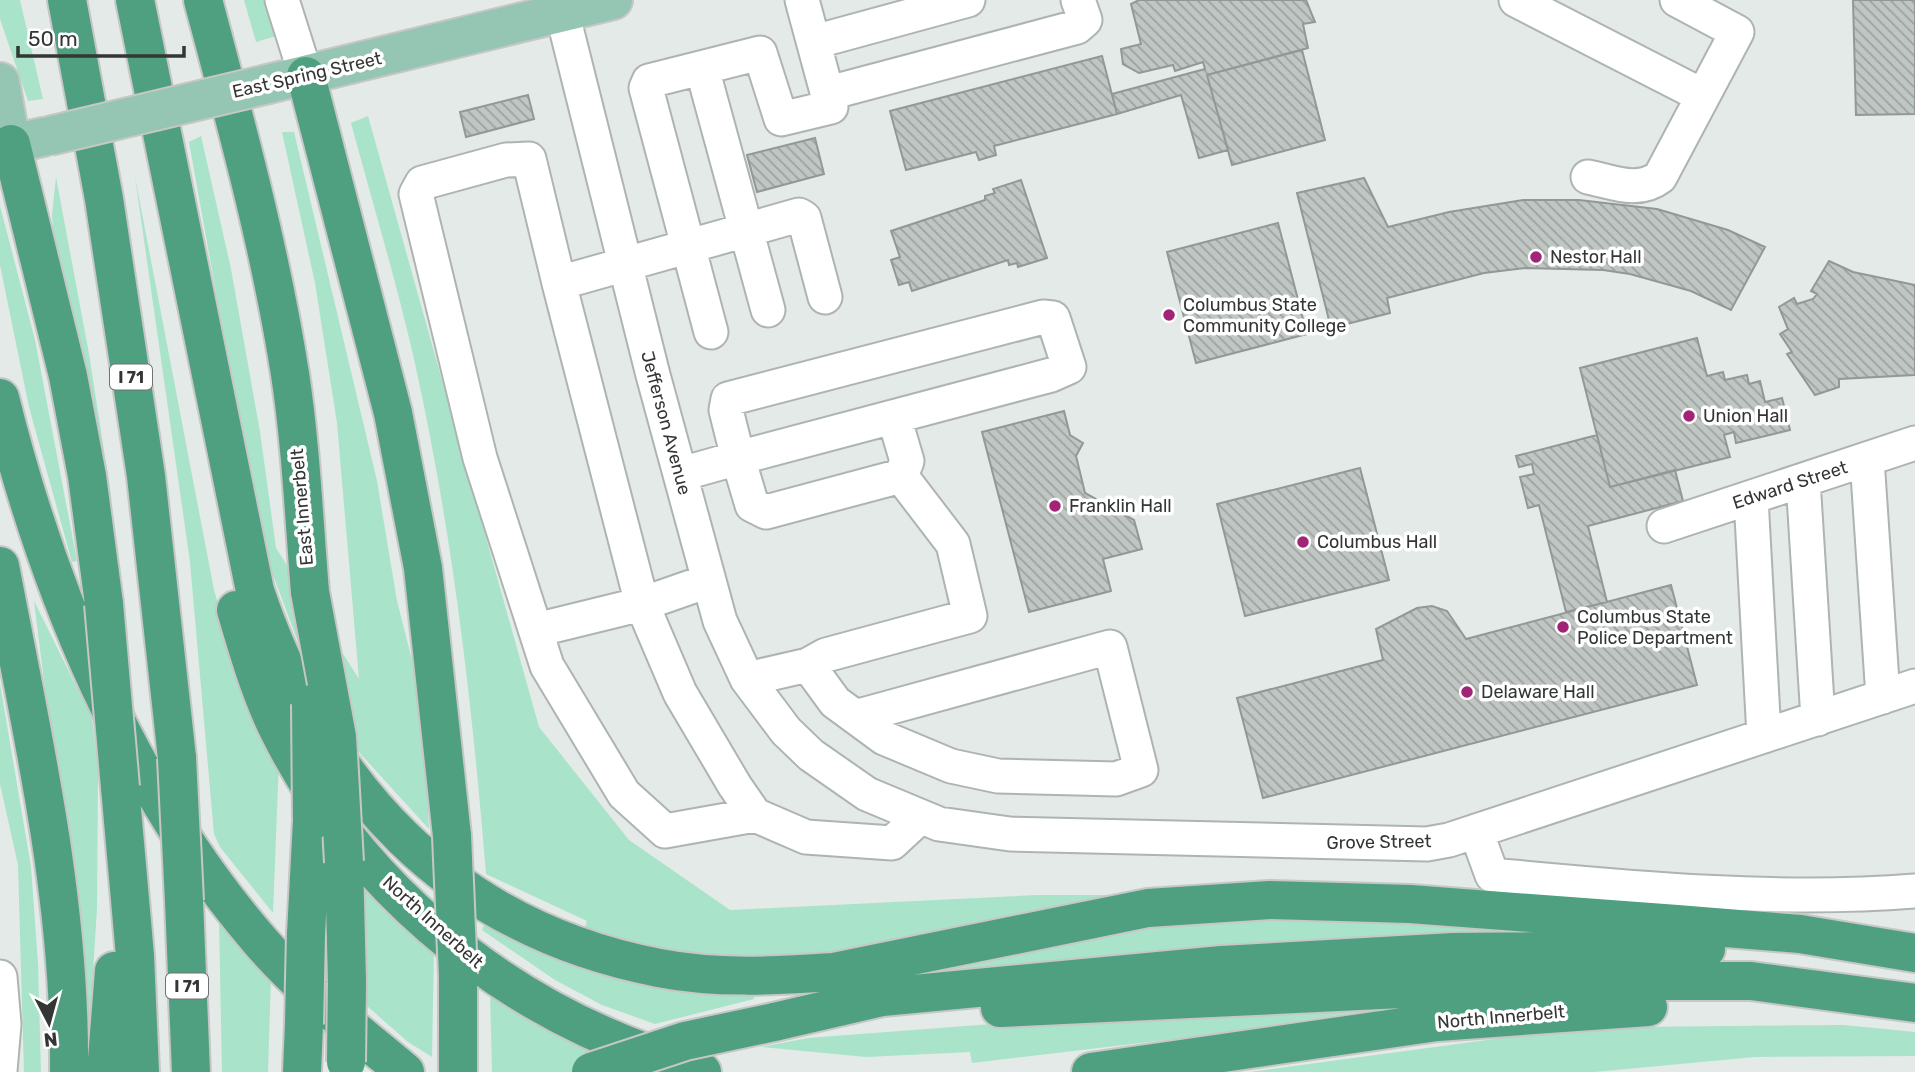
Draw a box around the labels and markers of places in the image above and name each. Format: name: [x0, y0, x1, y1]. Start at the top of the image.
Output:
place label: Nestor Hall: [1550, 246, 1642, 268]
marker: Nestor Hall: [1528, 249, 1544, 265]
place label: Columbus State Community College: [1183, 294, 1346, 337]
marker: Columbus State Community College: [1161, 307, 1177, 323]
place label: Union Hall: [1703, 405, 1788, 427]
marker: Union Hall: [1681, 408, 1697, 424]
place label: Franklin Hall: [1069, 495, 1172, 517]
marker: Franklin Hall: [1047, 498, 1063, 514]
place label: Columbus Hall: [1317, 531, 1437, 553]
marker: Columbus Hall: [1295, 534, 1311, 550]
place label: Columbus State Police Department: [1577, 606, 1733, 649]
marker: Columbus State Police Department: [1555, 619, 1571, 635]
place label: Delaware Hall: [1481, 681, 1595, 703]
marker: Delaware Hall: [1459, 684, 1475, 700]

